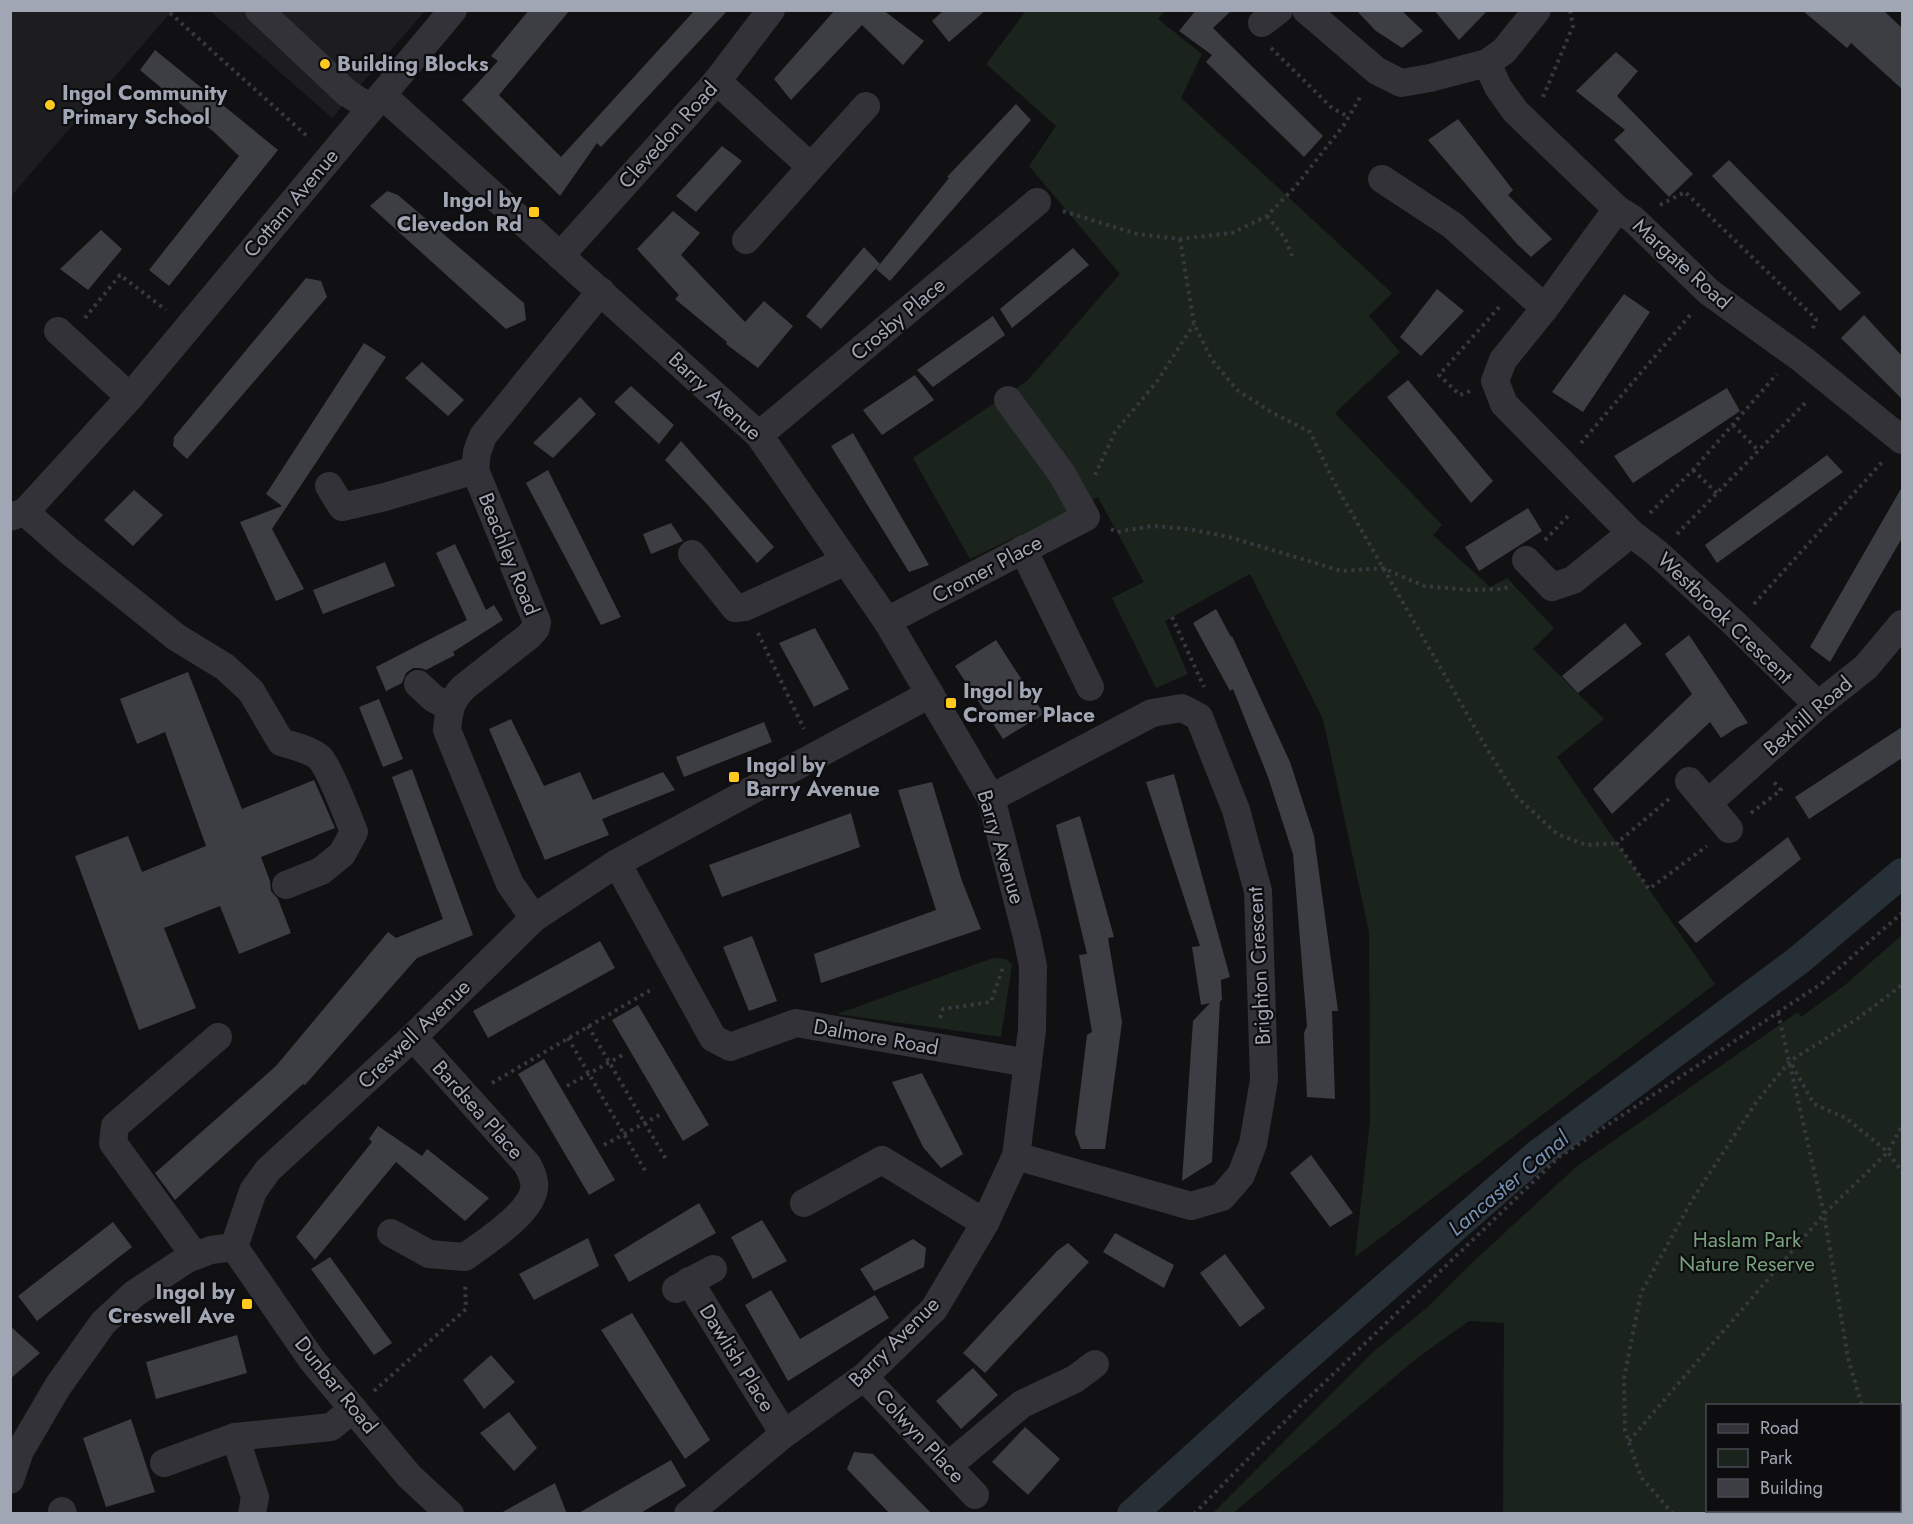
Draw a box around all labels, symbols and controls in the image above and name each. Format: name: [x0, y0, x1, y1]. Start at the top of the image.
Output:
place label: Building Blocks: [337, 49, 489, 79]
marker: Building Blocks: [318, 57, 332, 71]
street label: Clevedon Road: [612, 75, 724, 195]
place label: Ingol Community Primary School: [62, 78, 228, 132]
marker: Ingol Community Primary School: [43, 98, 57, 112]
street label: Cottam Avenue: [236, 142, 346, 264]
place label: Ingol by Clevedon Rd: [397, 185, 523, 239]
marker: Ingol by Clevedon Rd: [527, 205, 541, 219]
street label: Margate Road: [1626, 212, 1738, 316]
street label: Crosby Place: [844, 270, 952, 368]
street label: Barry Avenue: [662, 345, 768, 447]
street label: Beachley Road: [471, 488, 547, 620]
street label: Cromer Place: [927, 527, 1048, 611]
street label: Westbrook Crescent: [1650, 545, 1800, 691]
street label: Bexhill Road: [1757, 669, 1859, 763]
place label: Ingol by Cromer Place: [963, 676, 1095, 730]
marker: Ingol by Cromer Place: [944, 696, 958, 710]
place label: Ingol by Barry Avenue: [746, 750, 880, 804]
marker: Ingol by Barry Avenue: [727, 770, 741, 784]
street label: Barry Avenue: [969, 786, 1033, 908]
street label: Brighton Crescent: [1240, 886, 1278, 1046]
street label: Creswell Avenue: [351, 972, 477, 1096]
street label: Dalmore Road: [811, 1011, 941, 1063]
street label: Bardsea Place: [425, 1054, 531, 1166]
water label: Lancaster Canal: [1441, 1122, 1576, 1243]
park label: Haslam Park Nature Reserve: [1679, 1225, 1815, 1279]
place label: Ingol by Creswell Ave: [108, 1277, 236, 1331]
street label: Barry Avenue: [842, 1290, 946, 1394]
marker: Ingol by Creswell Ave: [240, 1297, 254, 1311]
street label: Dawlish Place: [692, 1298, 782, 1418]
street label: Dunbar Road: [287, 1330, 385, 1440]
street label: Colwyn Place: [868, 1382, 972, 1490]
legend: [1706, 1404, 1901, 1512]
text: Road: [1760, 1415, 1799, 1441]
text: Park: [1760, 1445, 1792, 1471]
text: Building: [1760, 1475, 1823, 1501]

